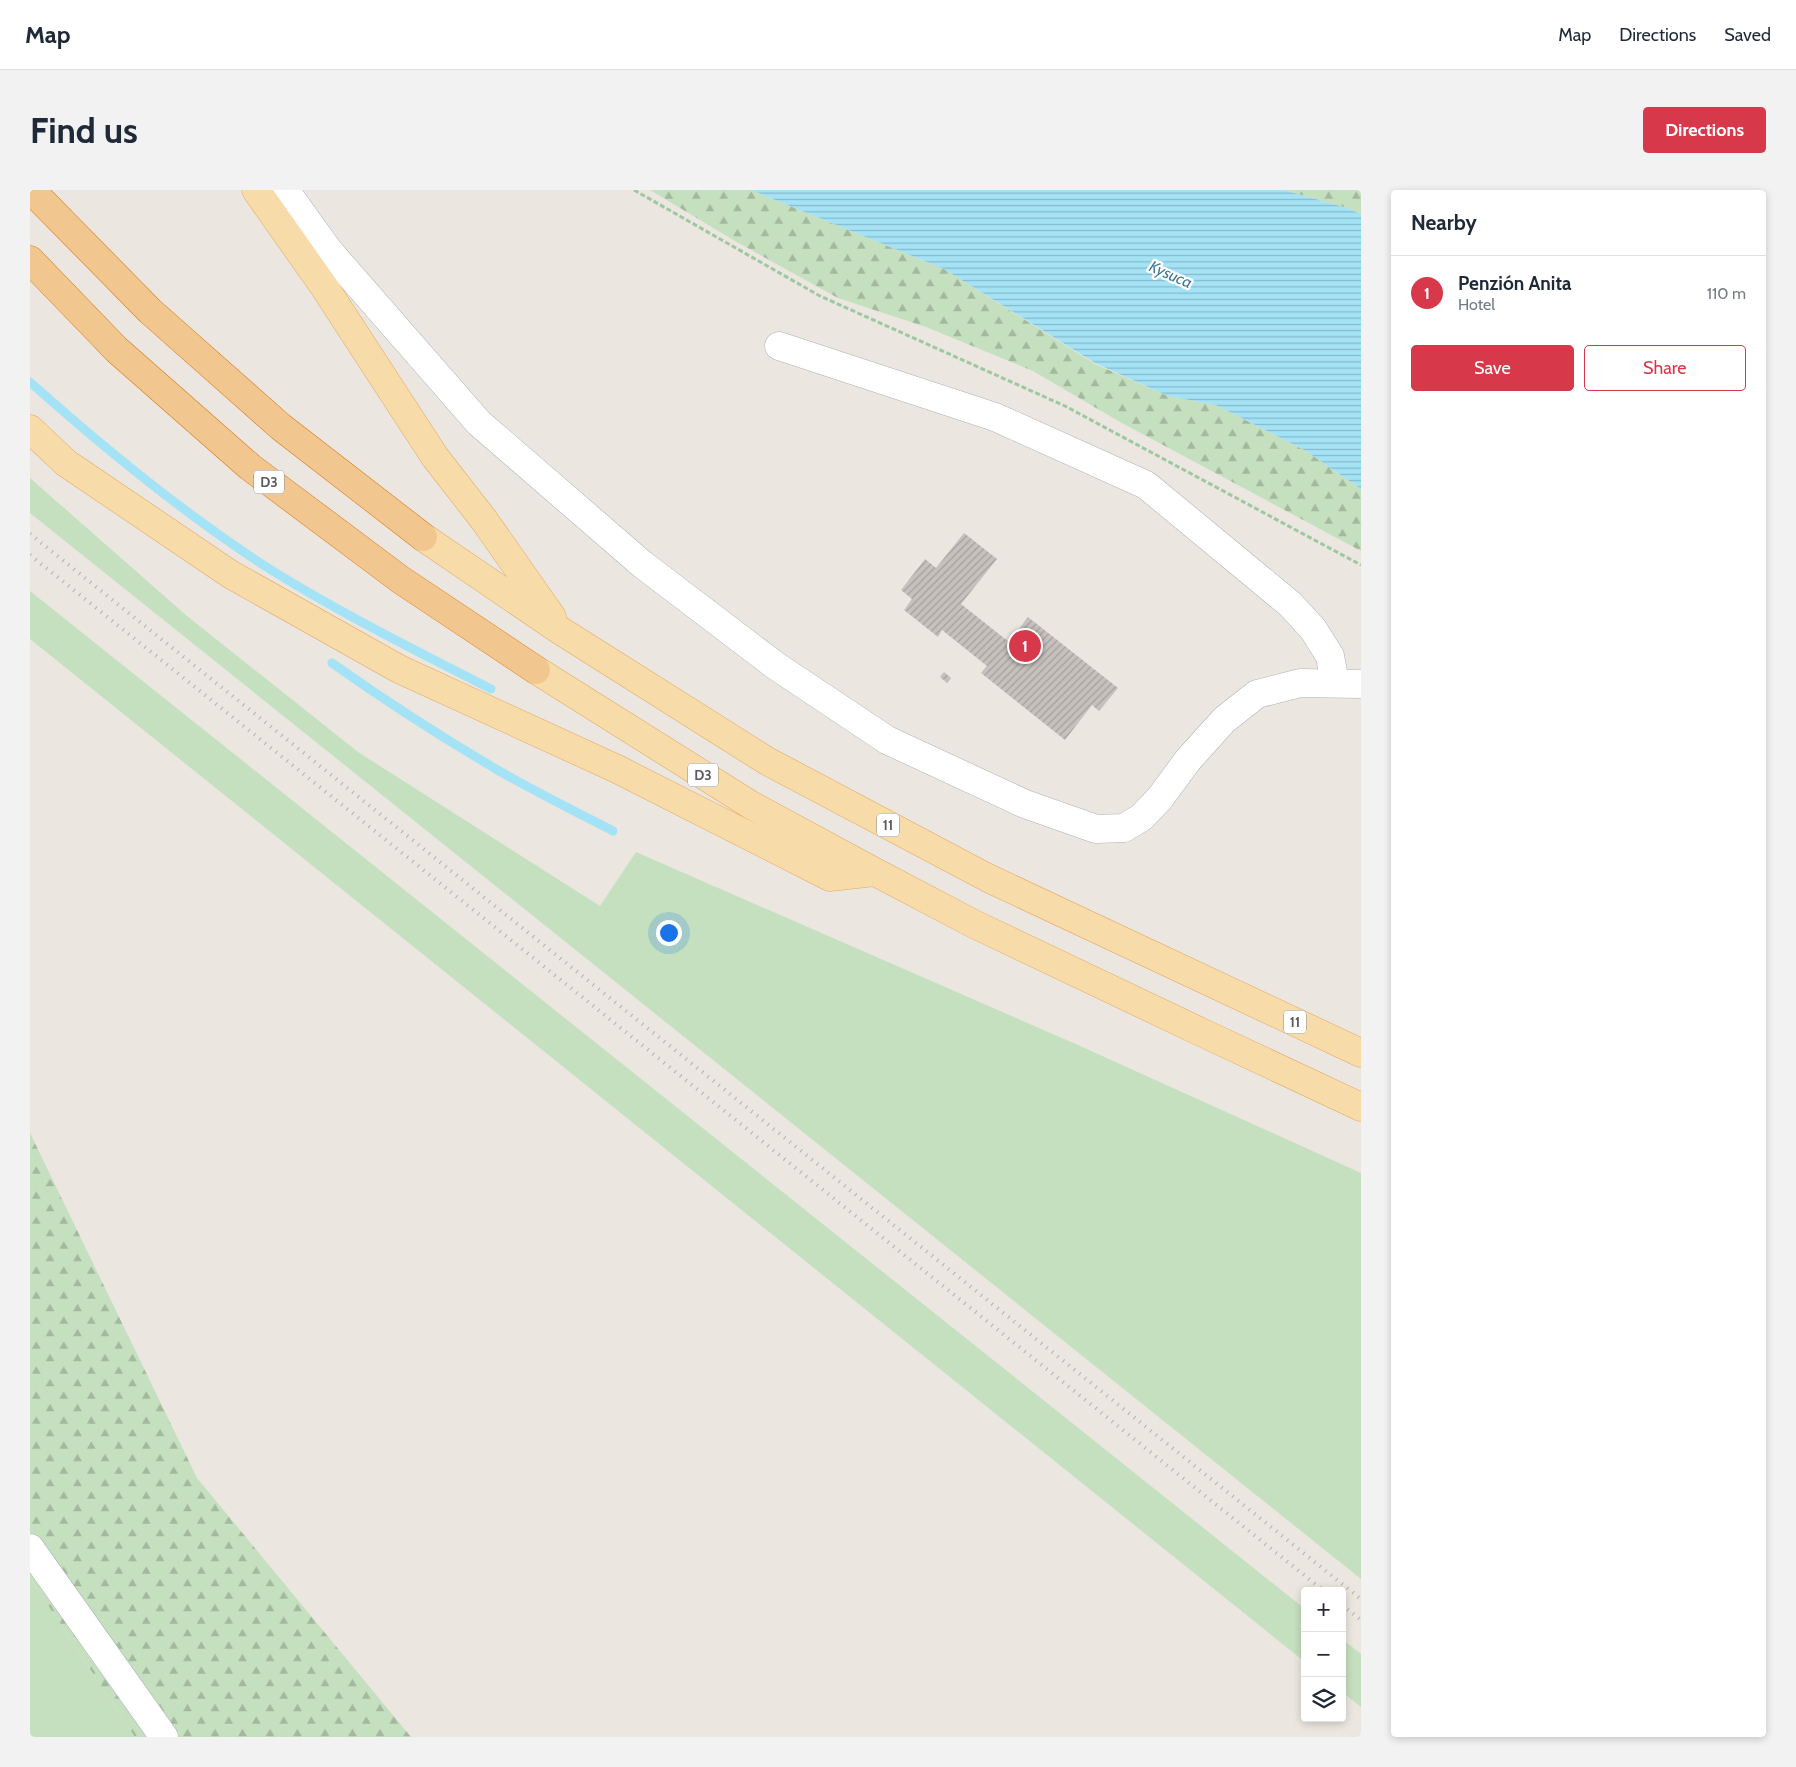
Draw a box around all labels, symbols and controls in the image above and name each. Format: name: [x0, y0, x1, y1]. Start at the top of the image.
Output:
text: Map: [25, 20, 71, 49]
text: Map: [1558, 24, 1591, 46]
text: Directions: [1619, 24, 1696, 46]
text: Saved: [1724, 24, 1771, 46]
button: Directions: [1643, 107, 1766, 153]
text: Find us: [30, 109, 138, 152]
text: Nearby: [1411, 210, 1477, 235]
water label: Kysuca: [1146, 257, 1195, 292]
text: Penzión Anita: [1458, 272, 1571, 295]
text: 1: [1424, 284, 1430, 303]
text: 110 m: [1707, 284, 1746, 303]
text: Hotel: [1458, 295, 1495, 314]
button: Save: [1411, 345, 1574, 391]
button: Share: [1584, 345, 1746, 391]
road number: D3: [254, 470, 284, 494]
pin: 1: [1009, 627, 1041, 665]
road number: D3: [688, 764, 718, 786]
road number: 11: [877, 814, 899, 836]
your location: [656, 920, 682, 946]
road number: 11: [1284, 1010, 1306, 1034]
map controls: [1301, 1587, 1346, 1722]
button: +: [1301, 1587, 1346, 1632]
button: −: [1301, 1632, 1346, 1677]
button: layers: [1301, 1677, 1346, 1722]

